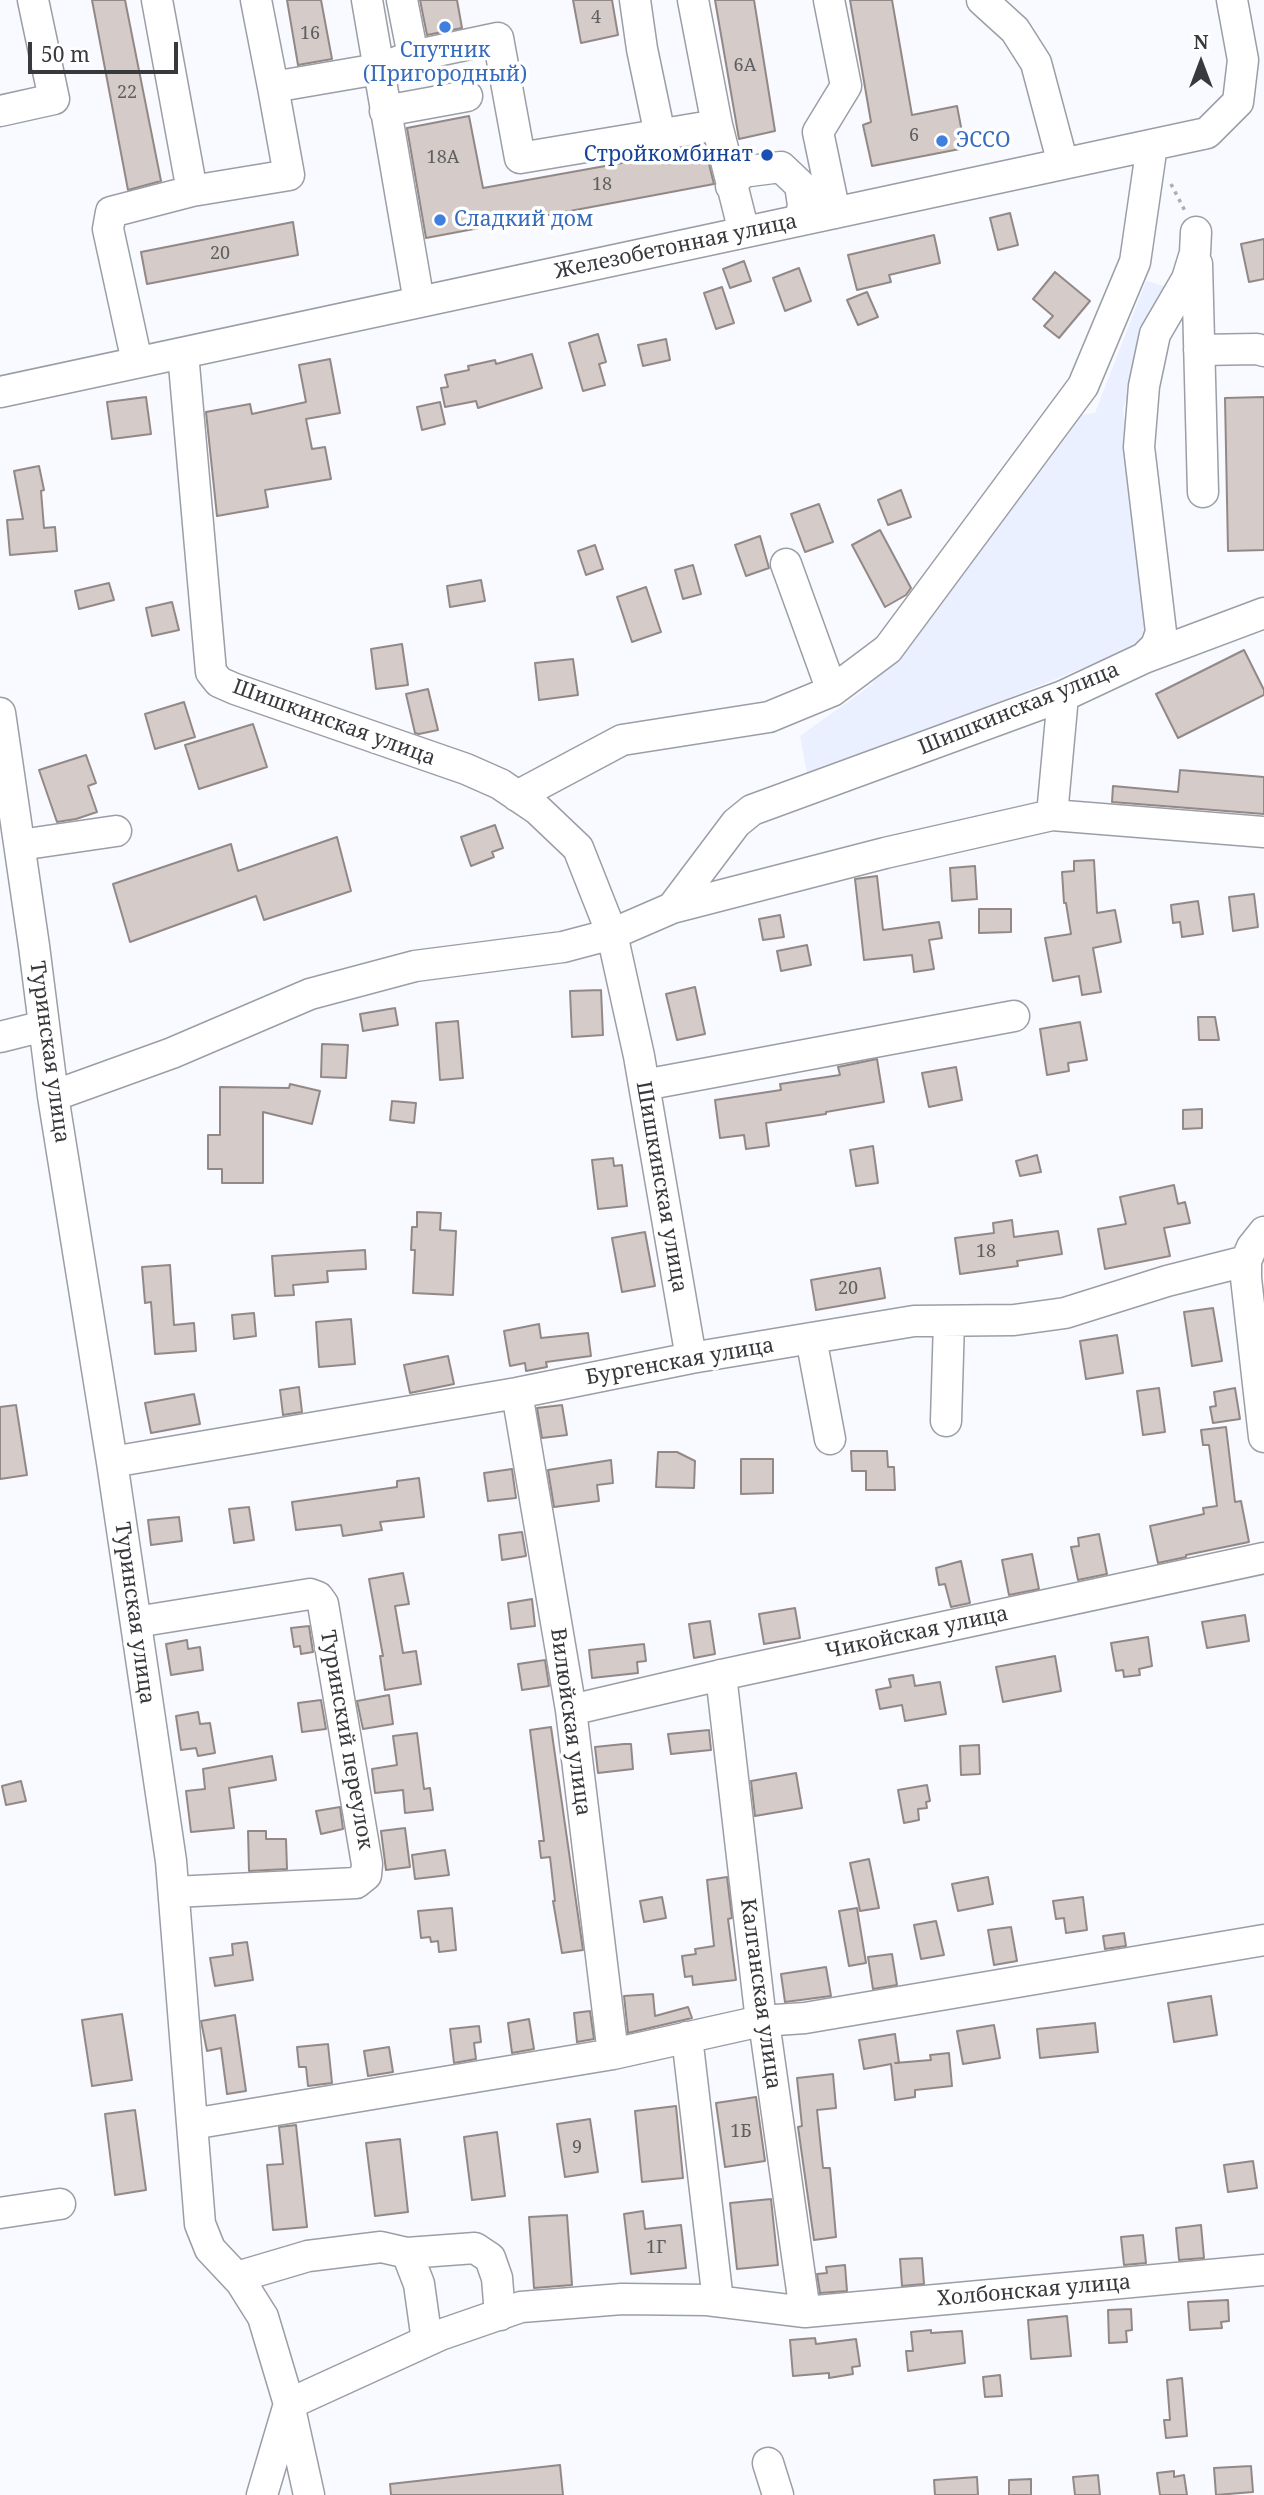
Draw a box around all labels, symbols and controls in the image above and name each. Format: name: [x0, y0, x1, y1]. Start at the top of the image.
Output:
house number: 4: [591, 7, 601, 29]
marker: Спутник (Пригородный): [437, 19, 453, 35]
house number: 16: [300, 23, 320, 45]
scale bar: [32, 28, 182, 72]
north arrow: [1166, 28, 1236, 98]
text: N: [1194, 29, 1208, 55]
place label: Спутник (Пригородный): [363, 38, 527, 88]
text: 50 m: [41, 40, 90, 68]
house number: 6А: [734, 55, 756, 77]
house number: 22: [117, 82, 137, 104]
house number: 6: [909, 125, 919, 147]
place label: ЭССО: [956, 128, 1010, 154]
marker: ЭССО: [934, 133, 950, 149]
place label: Стройкомбинат: [584, 142, 753, 168]
house number: 18А: [427, 147, 459, 169]
marker: Стройкомбинат: [759, 147, 775, 163]
house number: 18: [592, 174, 612, 196]
place label: Сладкий дом: [454, 207, 593, 233]
street label: Железобетонная улица: [552, 209, 800, 285]
marker: Сладкий дом: [432, 212, 448, 228]
house number: 20: [210, 243, 230, 265]
street label: Шишкинская улица: [915, 657, 1123, 761]
street label: Шишкинская улица: [229, 675, 439, 771]
street label: Туринская улица: [24, 959, 74, 1145]
street label: Шишкинская улица: [630, 1079, 692, 1295]
house number: 18: [976, 1241, 996, 1263]
house number: 20: [838, 1278, 858, 1300]
street label: Бургенская улица: [584, 1333, 776, 1391]
street label: Туринская улица: [109, 1520, 159, 1706]
street label: Чикойская улица: [823, 1601, 1011, 1665]
street label: Вилюйская улица: [544, 1626, 596, 1818]
street label: Туринский переулок: [314, 1628, 378, 1852]
street label: Калганская улица: [734, 1897, 786, 2091]
house number: 1Б: [730, 2121, 752, 2143]
house number: 9: [572, 2137, 582, 2159]
house number: 1Г: [646, 2237, 666, 2259]
street label: Холбонская улица: [936, 2270, 1132, 2312]

